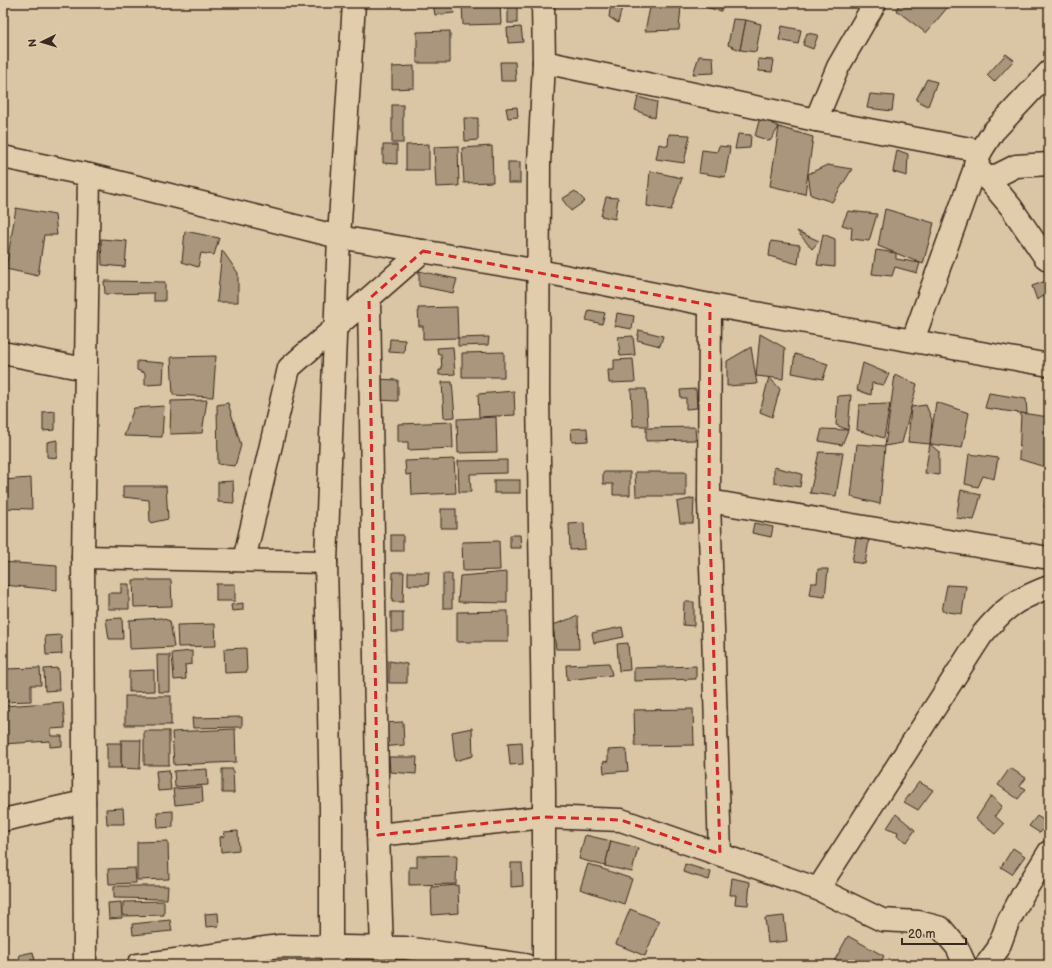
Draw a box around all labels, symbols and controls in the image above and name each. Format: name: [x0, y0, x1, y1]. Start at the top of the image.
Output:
north arrow: [22, 22, 62, 62]
text: N: [26, 38, 39, 48]
scale bar: [902, 920, 966, 946]
text: 20 m: [908, 927, 935, 942]

